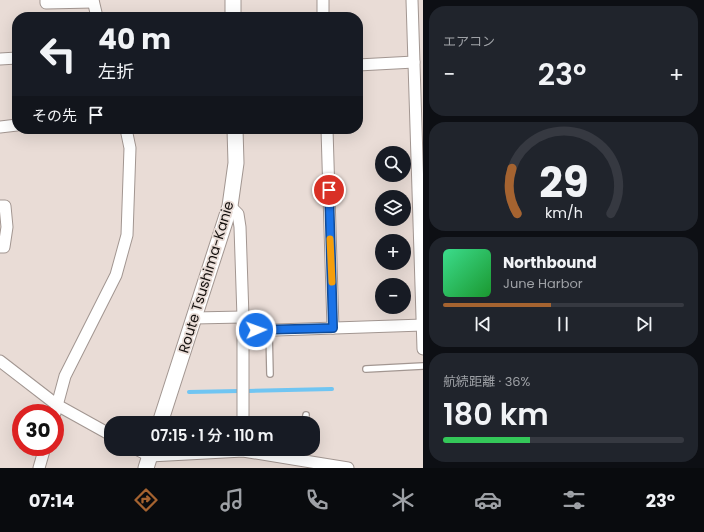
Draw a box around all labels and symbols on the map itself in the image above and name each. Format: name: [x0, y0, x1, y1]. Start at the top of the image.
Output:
pin: [312, 173, 346, 207]
street label: Route Tsushima-Kanie: [173, 198, 239, 355]
position arrow: [235, 309, 277, 351]
speed limit sign: 30: [12, 404, 64, 456]

